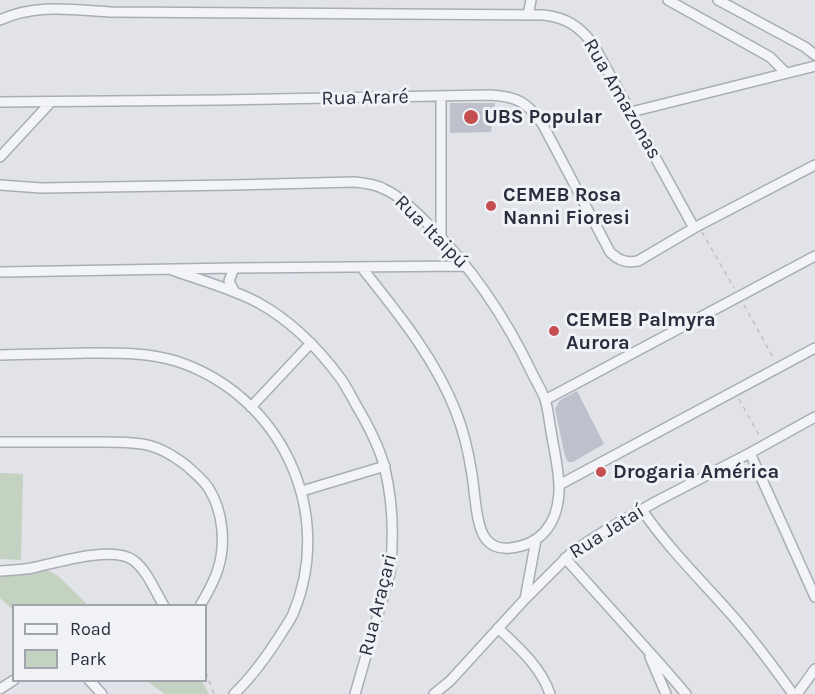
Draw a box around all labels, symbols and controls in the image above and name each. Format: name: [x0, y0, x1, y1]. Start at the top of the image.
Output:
street label: Rua Amazonas: [578, 34, 666, 164]
street label: Rua Araré: [321, 85, 409, 111]
place label: UBS Popular: [484, 105, 602, 129]
marker: UBS Popular: [462, 108, 480, 126]
place label: CEMEB Rosa Nanni Fioresi: [503, 183, 630, 230]
street label: Rua Itaipú: [389, 190, 473, 274]
marker: CEMEB Rosa Nanni Fioresi: [484, 199, 498, 213]
place label: CEMEB Palmyra Aurora: [566, 308, 716, 355]
marker: CEMEB Palmyra Aurora: [547, 324, 561, 338]
place label: Drogaria América: [613, 460, 779, 484]
marker: Drogaria América: [594, 465, 608, 479]
street label: Rua Jataí: [565, 500, 649, 564]
street label: Rua Araçari: [354, 551, 402, 659]
legend: [12, 604, 207, 682]
text: Road: [70, 618, 111, 640]
text: Park: [70, 648, 107, 670]

